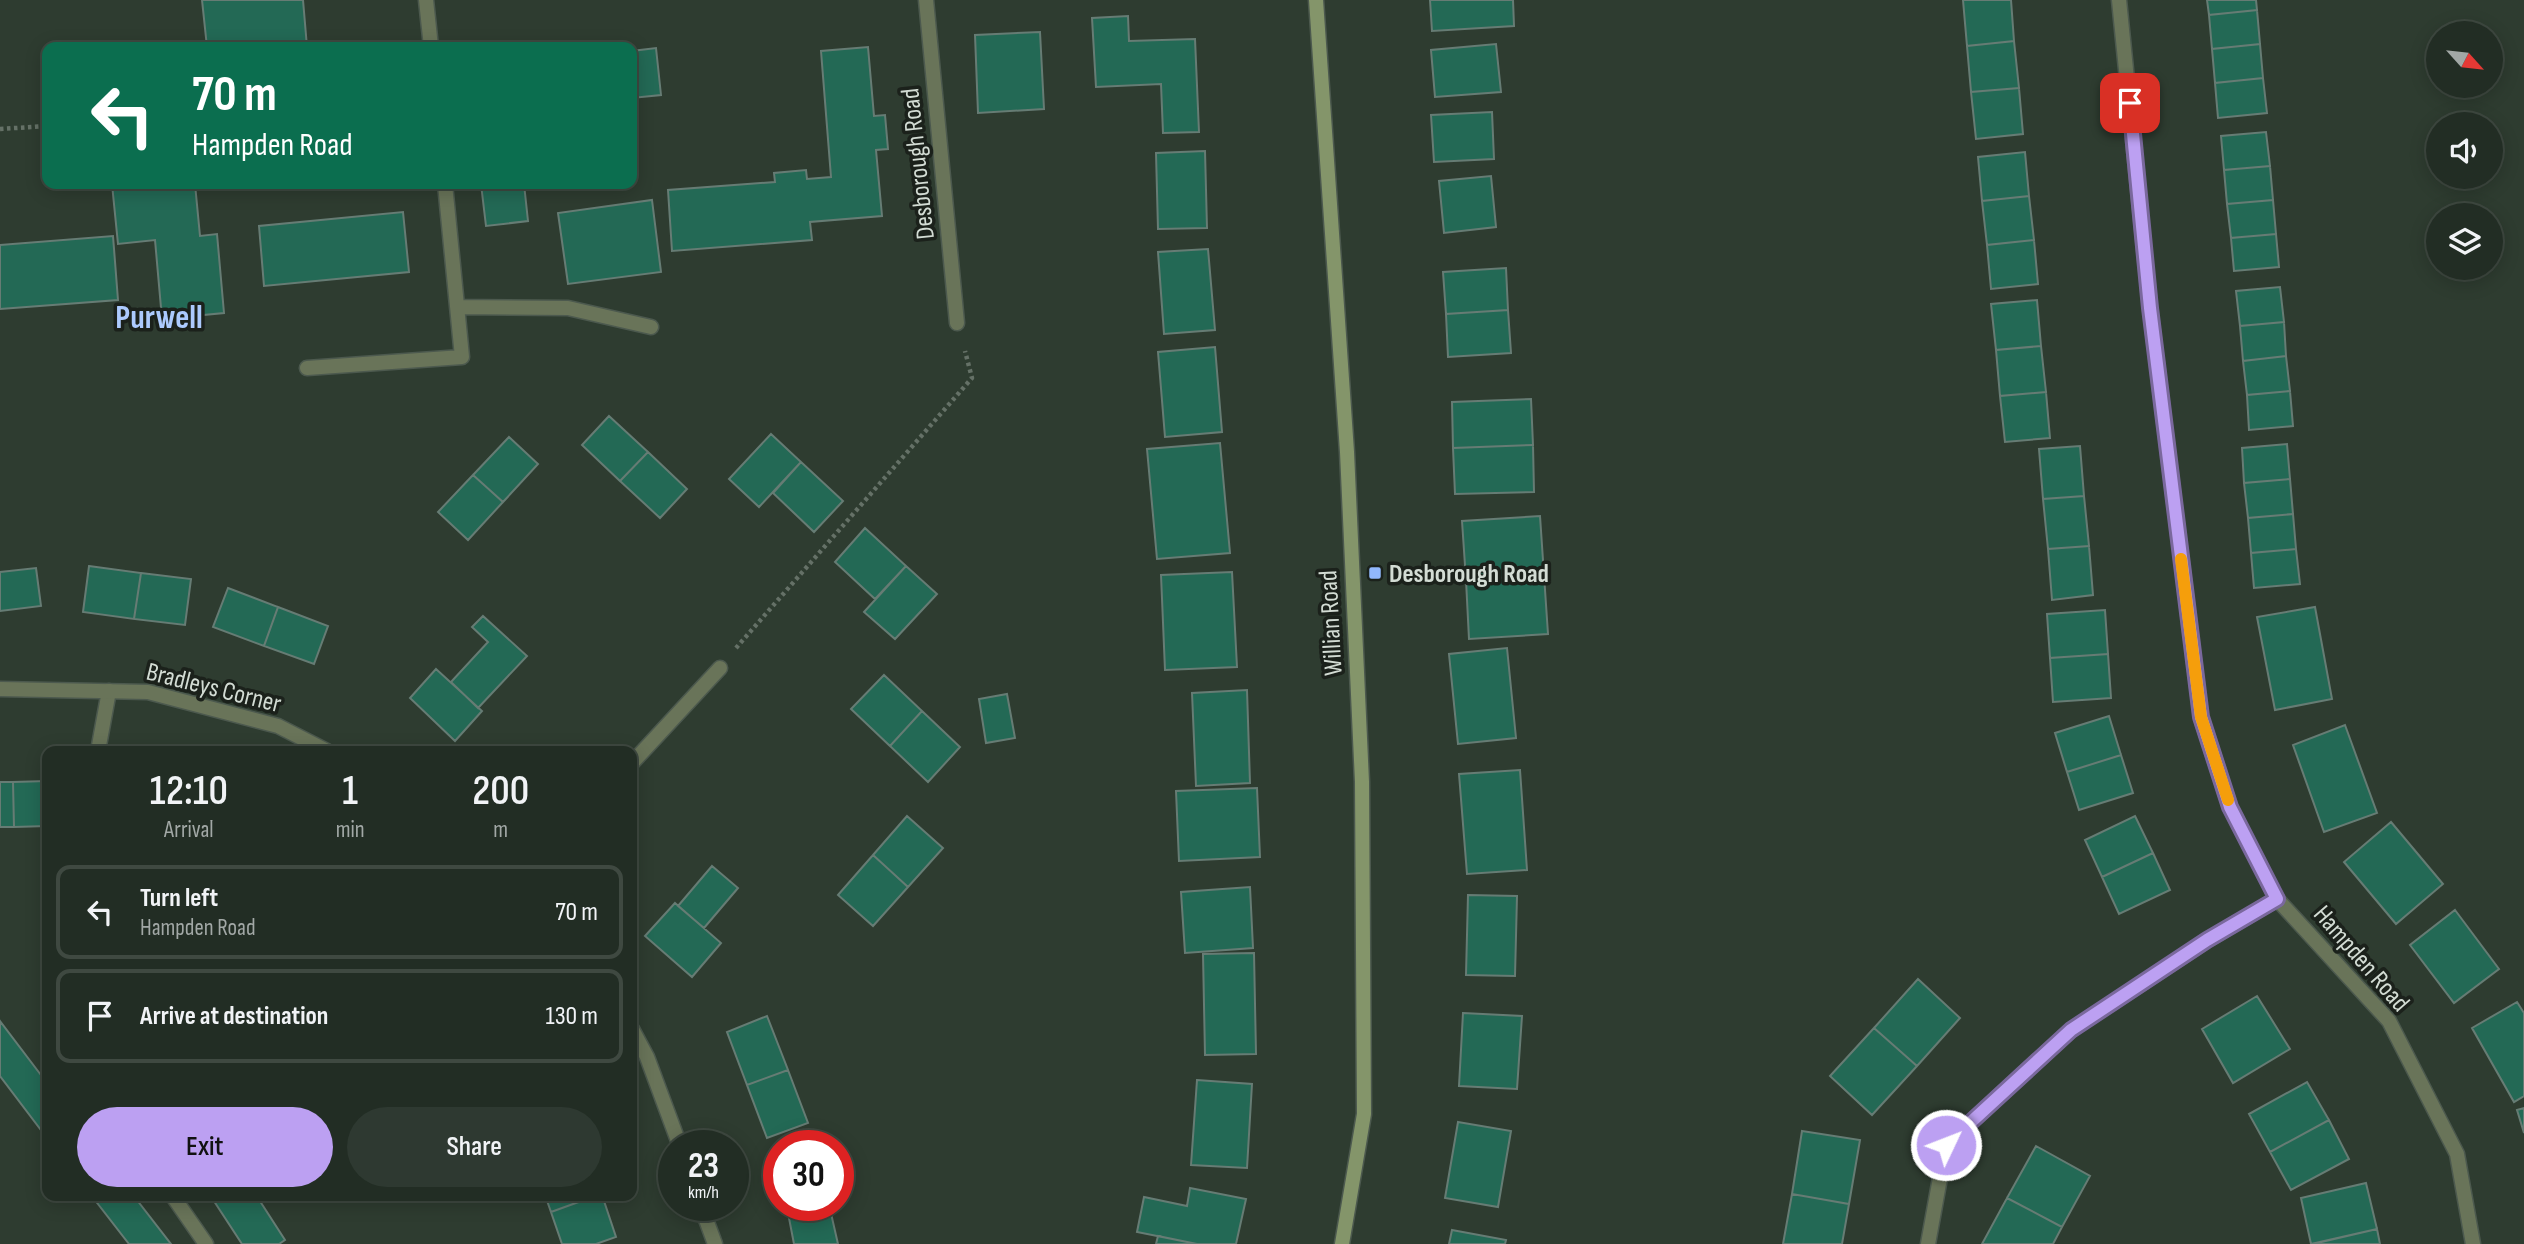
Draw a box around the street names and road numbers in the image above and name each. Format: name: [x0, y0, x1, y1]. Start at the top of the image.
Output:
street label: Desborough Road: [895, 87, 942, 241]
street label: Willian Road: [1313, 569, 1350, 676]
street label: Bradleys Corner: [143, 657, 285, 720]
street label: Hampden Road: [2306, 900, 2415, 1018]

